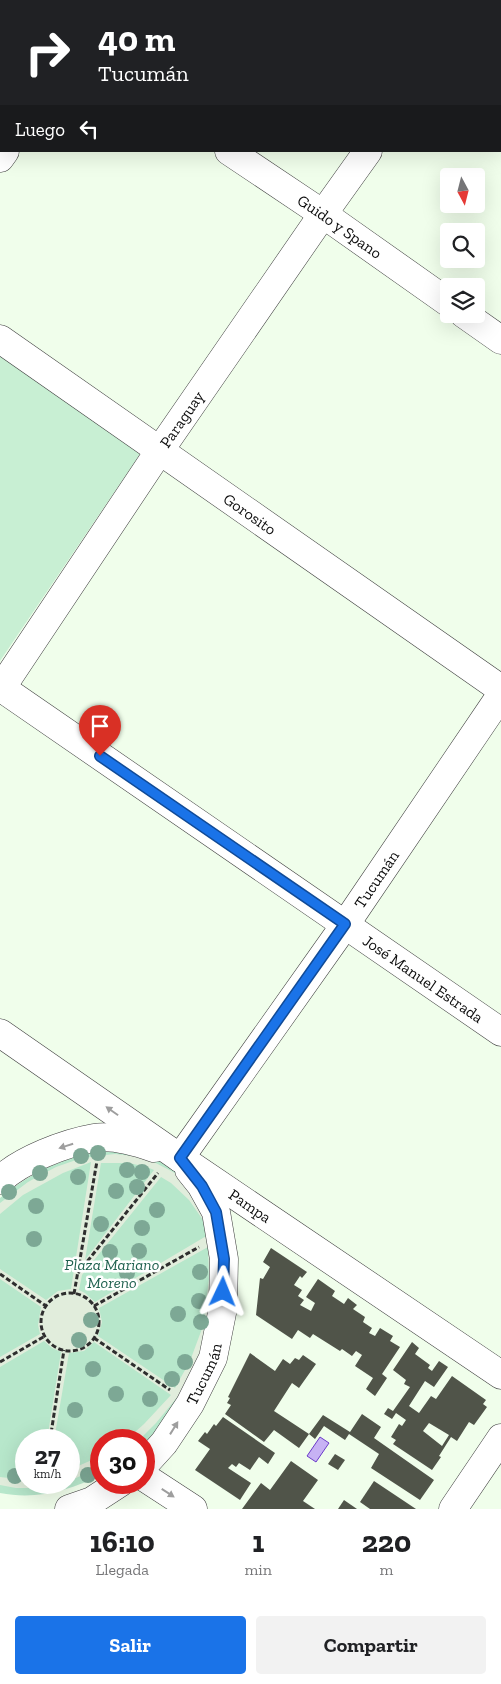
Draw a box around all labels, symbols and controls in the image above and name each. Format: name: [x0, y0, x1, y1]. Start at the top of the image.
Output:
text: 40 m: [98, 18, 175, 60]
icon: right: [15, 20, 80, 85]
text: Tucumán: [98, 60, 189, 87]
icon: left: [75, 115, 103, 143]
text: Luego: [15, 118, 65, 141]
north arrow: [440, 168, 485, 212]
map controls: [440, 168, 485, 323]
street label: Guido y Spano: [294, 191, 386, 263]
button: search: [440, 223, 485, 268]
button: layers: [440, 278, 485, 323]
street label: Paraguay: [156, 387, 208, 451]
street label: Gorosito: [220, 489, 280, 539]
pin: [79, 705, 121, 756]
icon: arrive: [86, 712, 114, 740]
street label: Tucumán: [350, 846, 403, 912]
street label: José Manuel Estrada: [359, 931, 487, 1027]
one-way arrow: [105, 1106, 118, 1116]
one-way arrow: [59, 1143, 74, 1151]
street label: Pampa: [225, 1185, 275, 1227]
park label: Plaza Mariano Moreno: [65, 1255, 159, 1292]
position arrow: [196, 1265, 248, 1317]
street label: Tucumán: [182, 1341, 226, 1408]
one-way arrow: [170, 1421, 179, 1434]
speed limit sign: 30: [90, 1429, 155, 1494]
text: 27: [35, 1440, 60, 1470]
text: km/h: [34, 1467, 61, 1481]
one-way arrow: [162, 1488, 175, 1498]
text: 16:10: [90, 1524, 155, 1560]
text: 1: [252, 1524, 264, 1560]
text: 220: [362, 1524, 411, 1560]
text: Llegada: [96, 1560, 149, 1579]
text: min: [245, 1560, 272, 1579]
text: m: [380, 1560, 393, 1579]
button: Salir: [15, 1616, 246, 1674]
button: Compartir: [256, 1616, 486, 1674]

